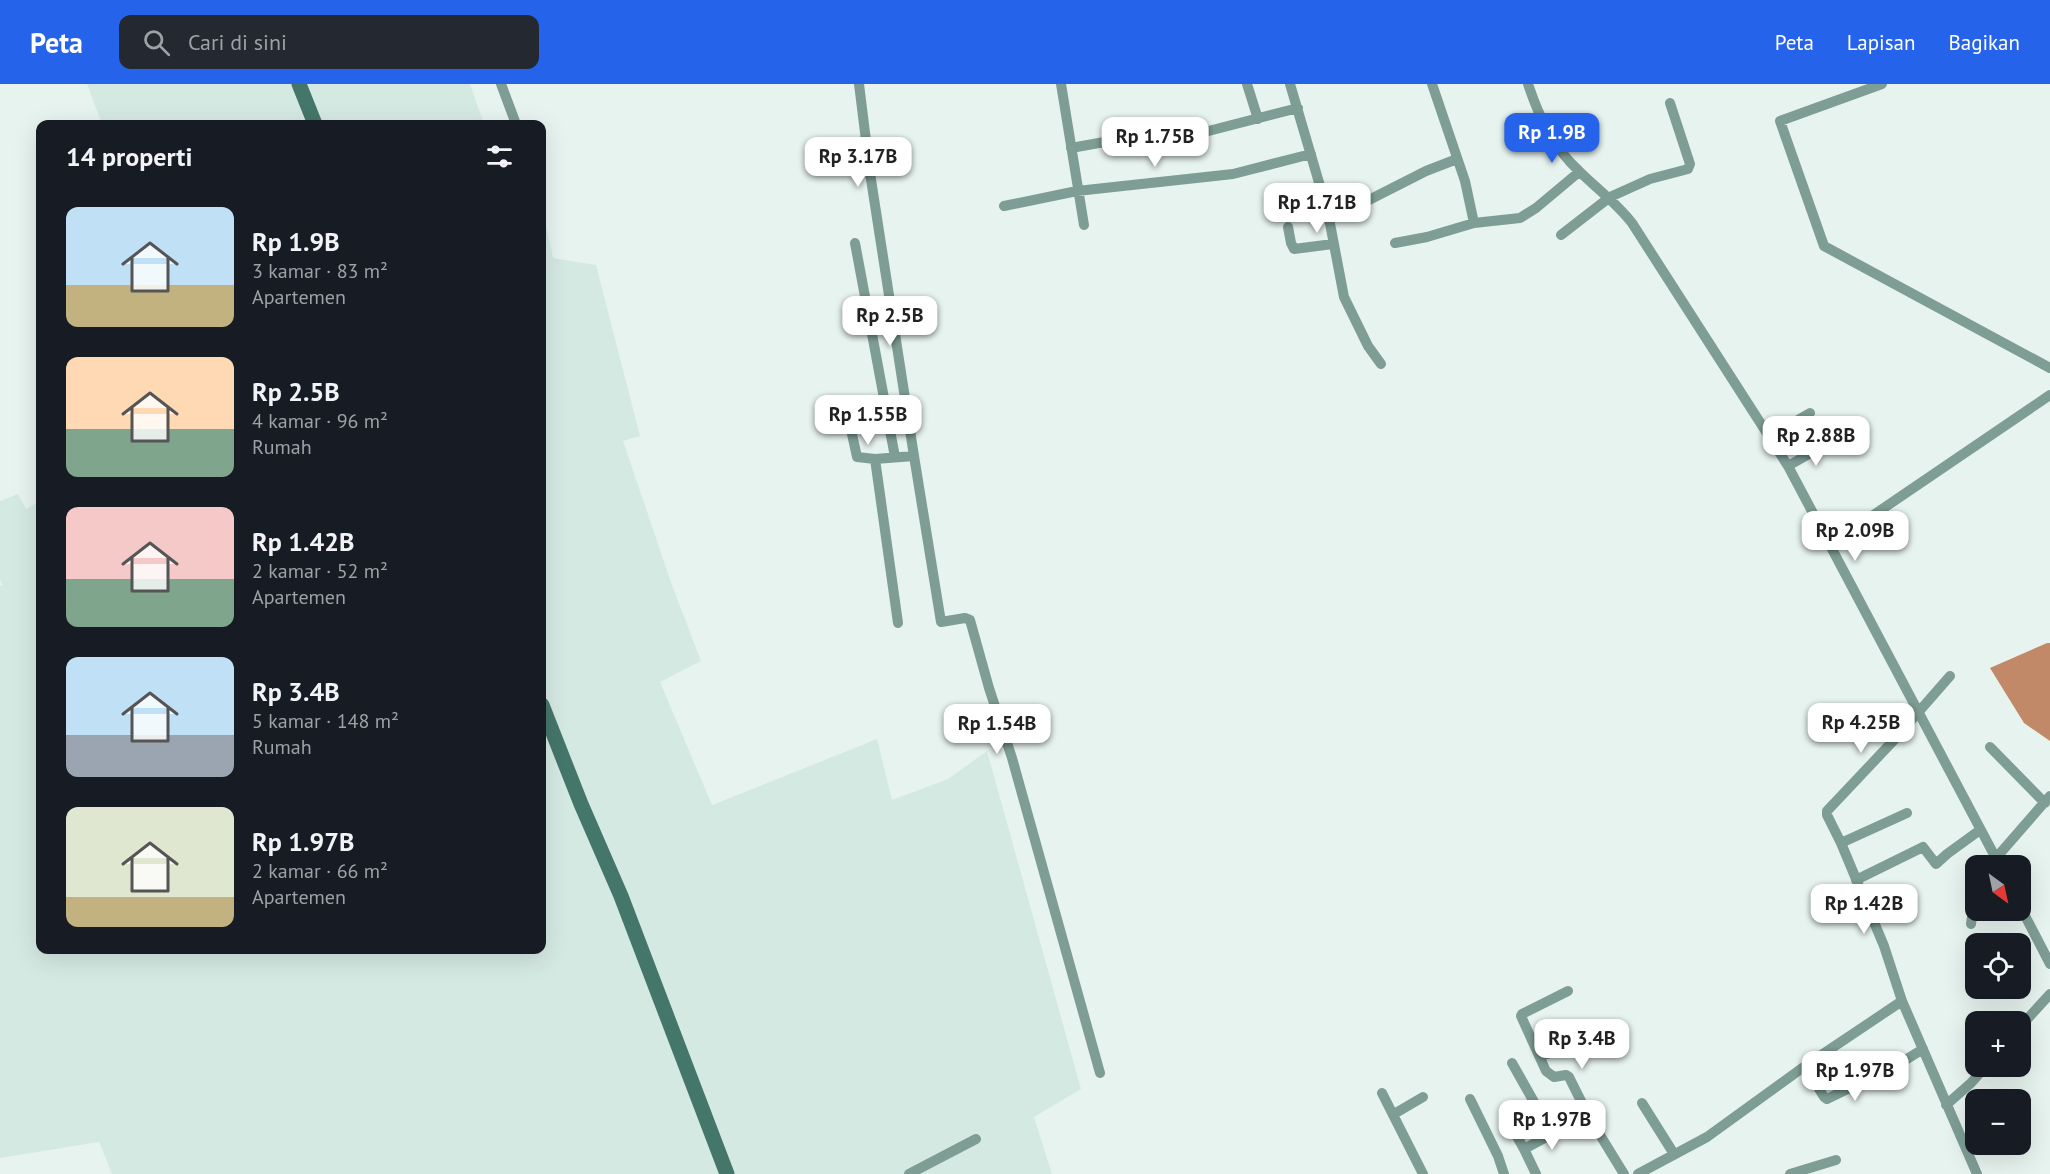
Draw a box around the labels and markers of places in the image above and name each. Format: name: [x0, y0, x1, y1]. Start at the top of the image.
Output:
pin: Rp 1.9B: [1497, 113, 1607, 164]
pin: Rp 1.75B: [1093, 117, 1217, 168]
pin: Rp 3.17B: [796, 137, 920, 188]
pin: Rp 1.71B: [1255, 183, 1379, 234]
pin: Rp 2.5B: [835, 296, 945, 347]
pin: Rp 1.55B: [806, 395, 930, 446]
pin: Rp 2.88B: [1754, 416, 1878, 467]
pin: Rp 2.09B: [1793, 511, 1917, 562]
pin: Rp 4.25B: [1799, 703, 1923, 754]
pin: Rp 1.54B: [935, 704, 1059, 755]
pin: Rp 1.42B: [1802, 884, 1926, 935]
pin: Rp 3.4B: [1527, 1019, 1637, 1070]
pin: Rp 1.97B: [1793, 1051, 1917, 1102]
pin: Rp 1.97B: [1490, 1100, 1614, 1151]

